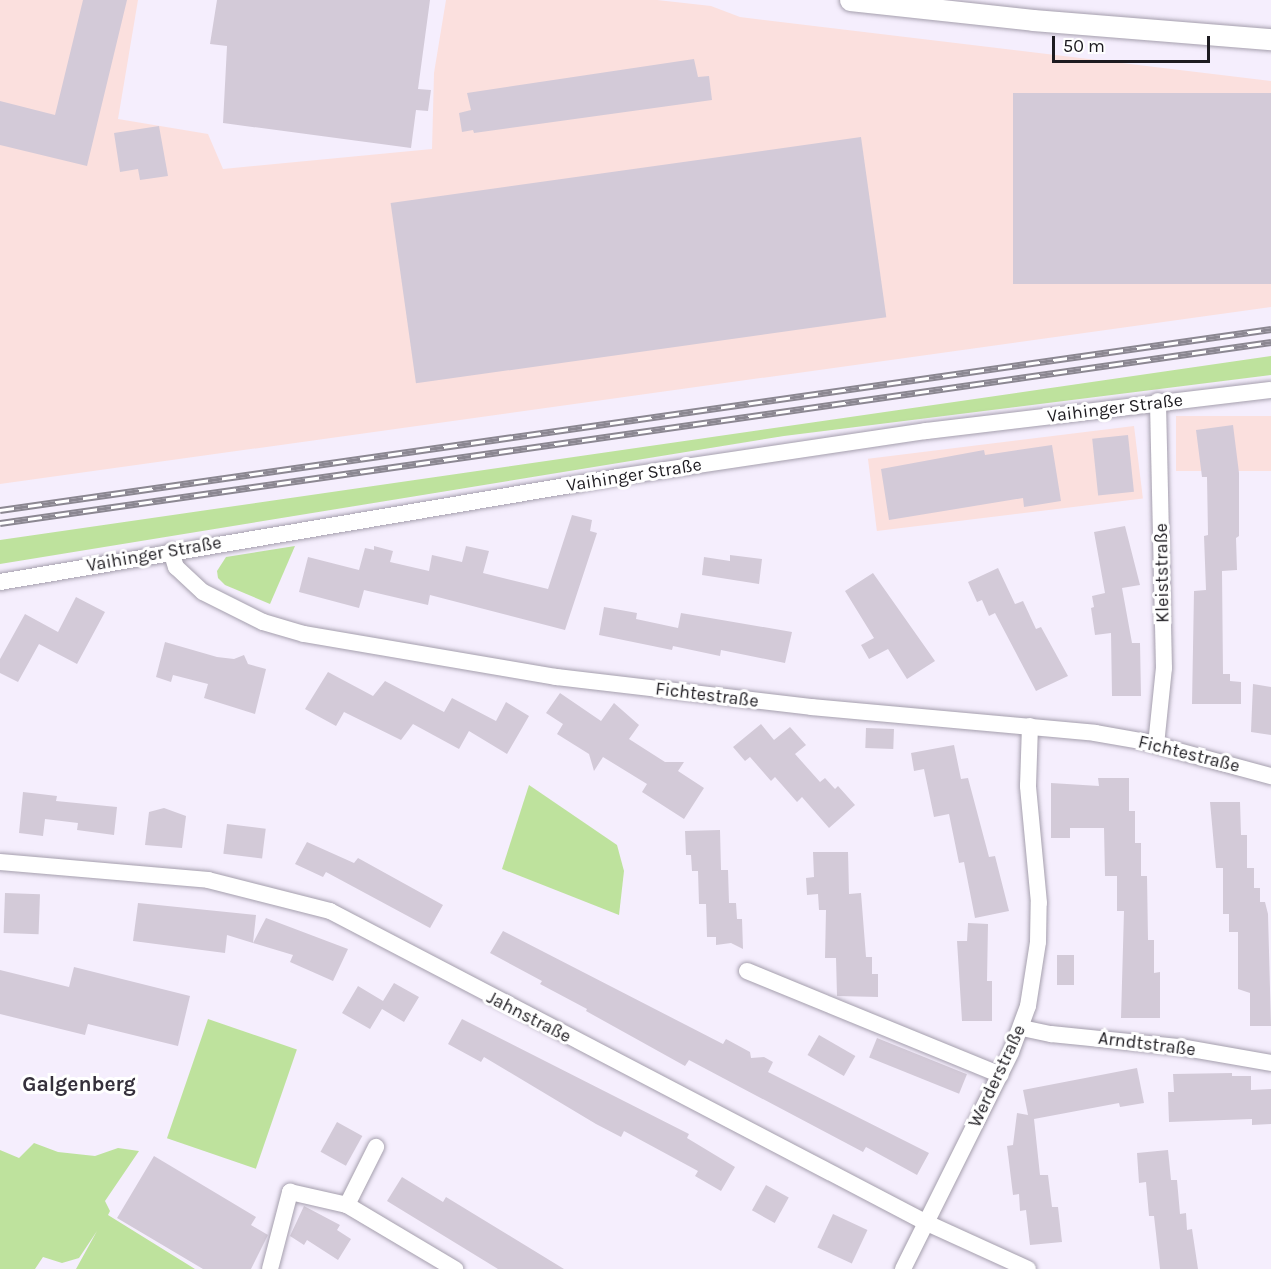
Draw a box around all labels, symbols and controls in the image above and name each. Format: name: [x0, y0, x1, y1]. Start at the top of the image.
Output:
scale bar: [1055, 24, 1212, 62]
text: 50 m: [1063, 35, 1105, 57]
street label: Vaihinger Straße: [1046, 389, 1184, 427]
street label: Vaihinger Straße: [565, 454, 703, 496]
street label: Kleiststraße: [1150, 523, 1174, 623]
street label: Vaihinger Straße: [85, 532, 223, 576]
street label: Fichtestraße: [654, 678, 760, 712]
street label: Fichtestraße: [1136, 731, 1242, 777]
street label: Jahnstraße: [483, 987, 575, 1047]
street label: Werderstraße: [964, 1021, 1030, 1131]
street label: Arndtstraße: [1097, 1027, 1197, 1061]
district label: Galgenberg: [22, 1071, 136, 1097]

